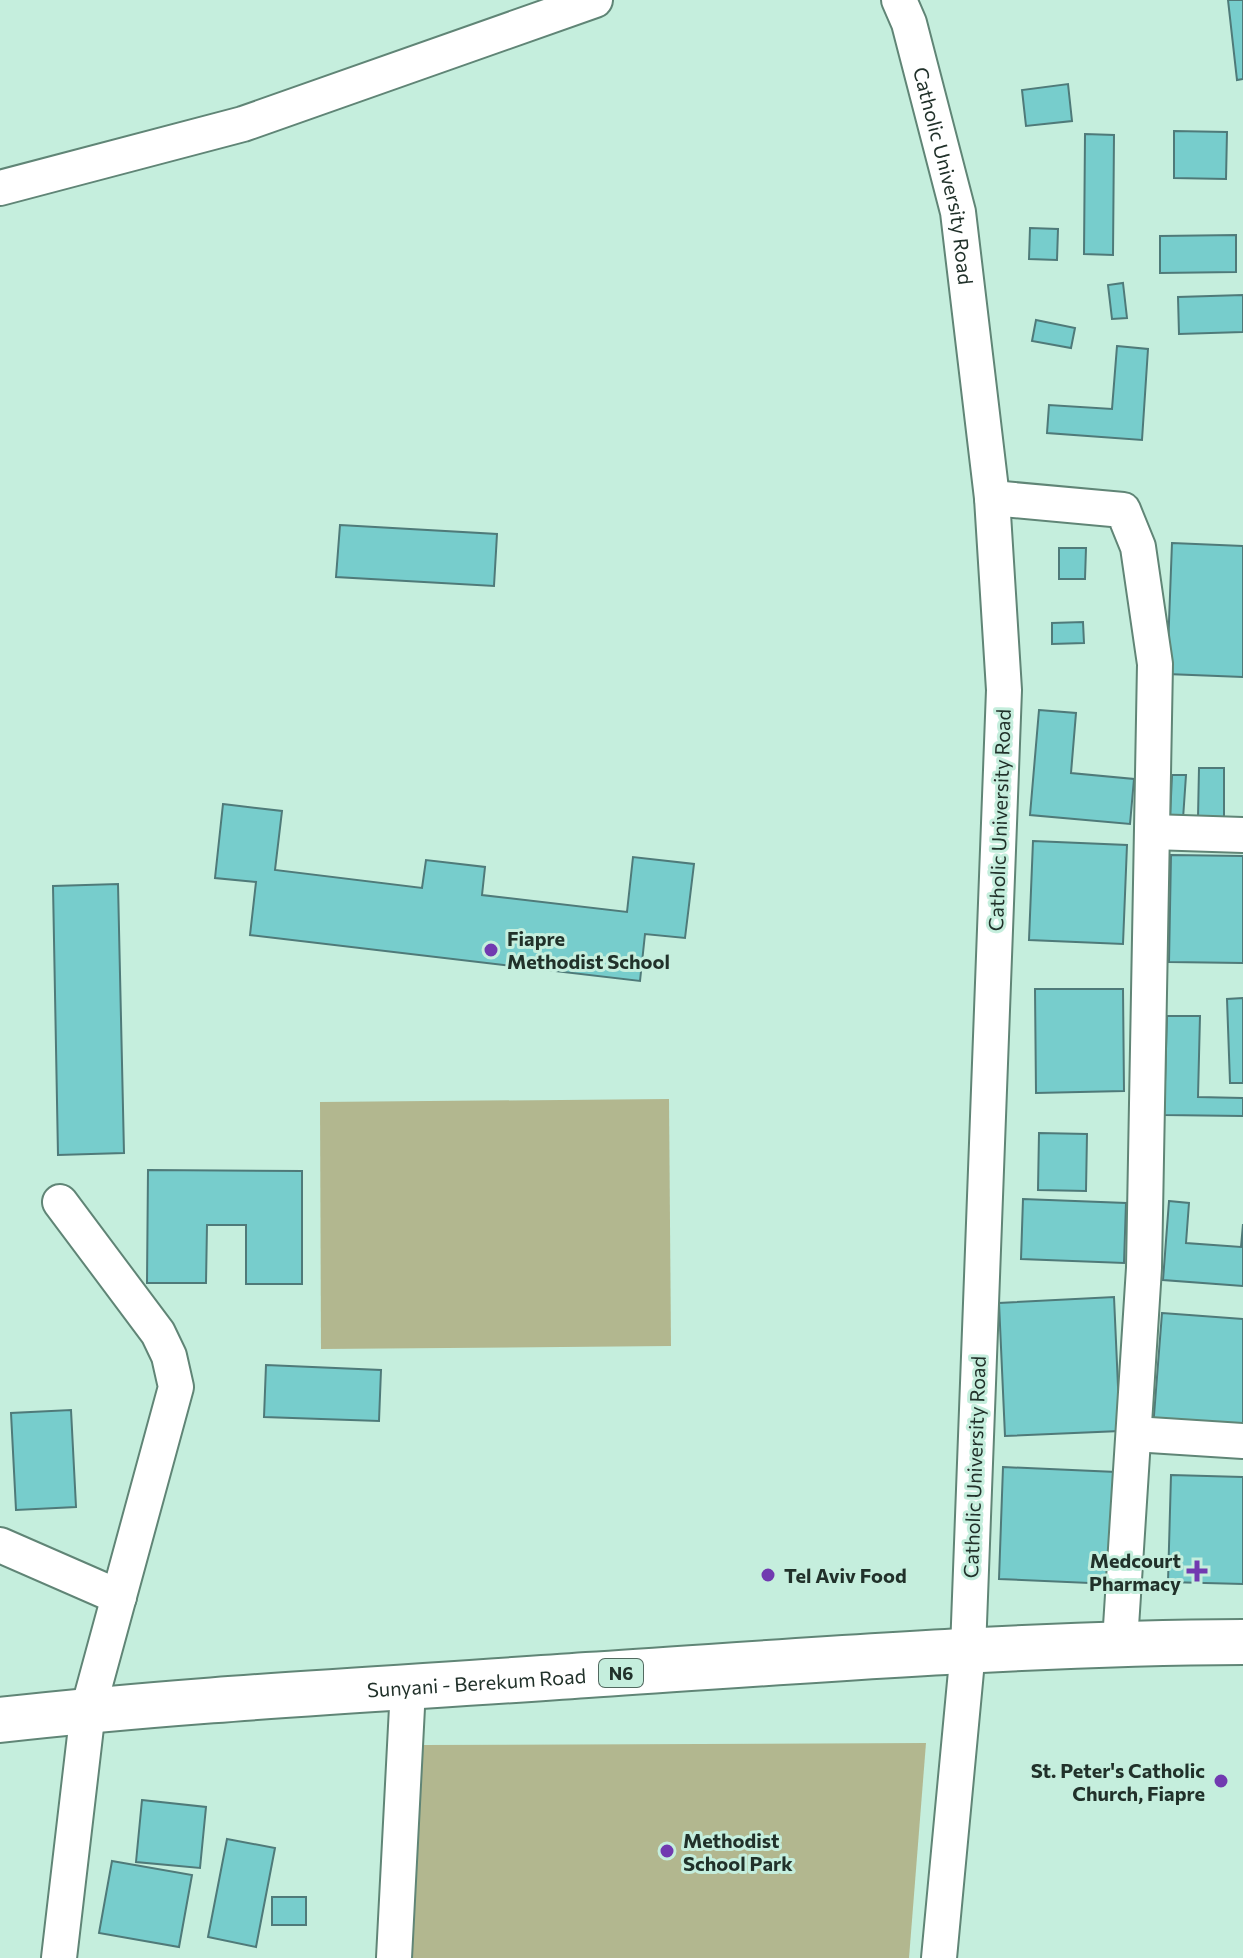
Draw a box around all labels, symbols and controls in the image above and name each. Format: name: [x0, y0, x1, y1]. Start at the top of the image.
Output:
street label: Catholic University Road: [909, 64, 979, 286]
street label: Catholic University Road: [983, 708, 1015, 932]
place label: Fiapre Methodist School: [507, 926, 670, 973]
marker: Fiapre Methodist School: [482, 941, 500, 959]
street label: Catholic University Road: [958, 1355, 990, 1579]
place label: Medcourt Pharmacy: [1089, 1548, 1181, 1595]
marker: Medcourt Pharmacy: [1188, 1562, 1206, 1580]
place label: Tel Aviv Food: [784, 1563, 907, 1587]
marker: Tel Aviv Food: [759, 1566, 777, 1584]
road number: N6: [599, 1659, 643, 1687]
street label: Sunyani - Berekum Road: [366, 1663, 587, 1702]
place label: St. Peter's Catholic Church, Fiapre: [1031, 1758, 1205, 1805]
marker: St. Peter's Catholic Church, Fiapre: [1212, 1772, 1230, 1790]
place label: Methodist School Park: [683, 1828, 793, 1875]
marker: Methodist School Park: [658, 1842, 676, 1860]

